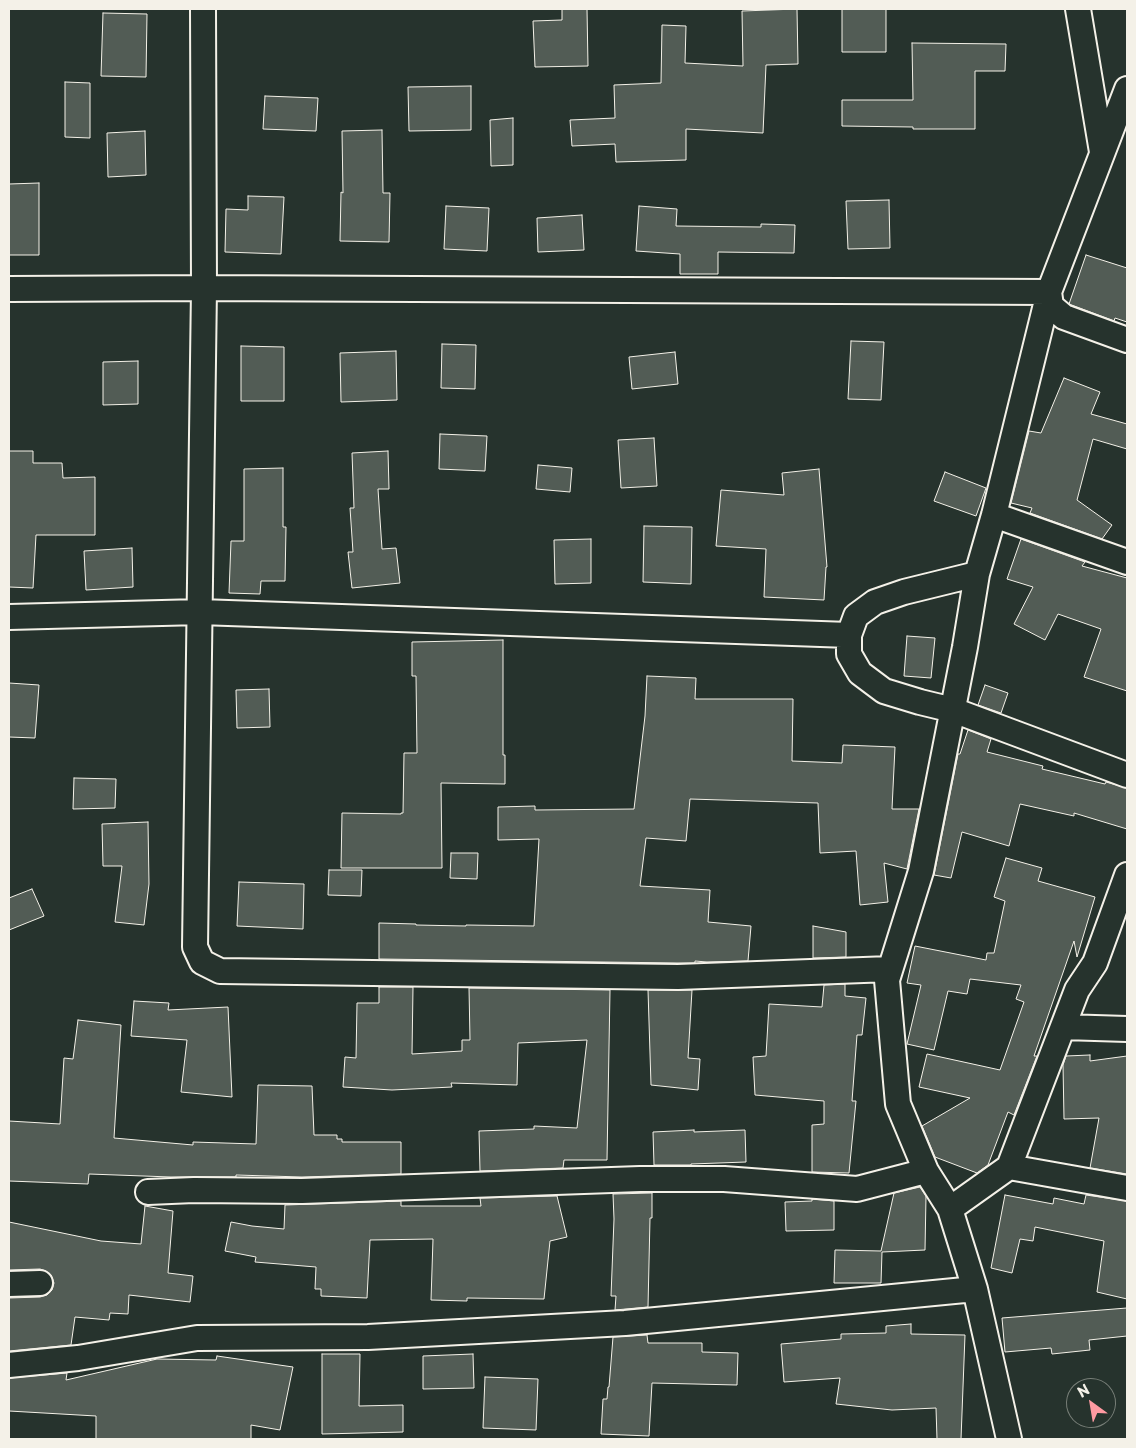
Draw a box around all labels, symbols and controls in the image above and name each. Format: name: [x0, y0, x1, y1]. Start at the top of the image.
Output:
north arrow: [1066, 1378, 1116, 1428]
text: N: [1073, 1379, 1094, 1403]

